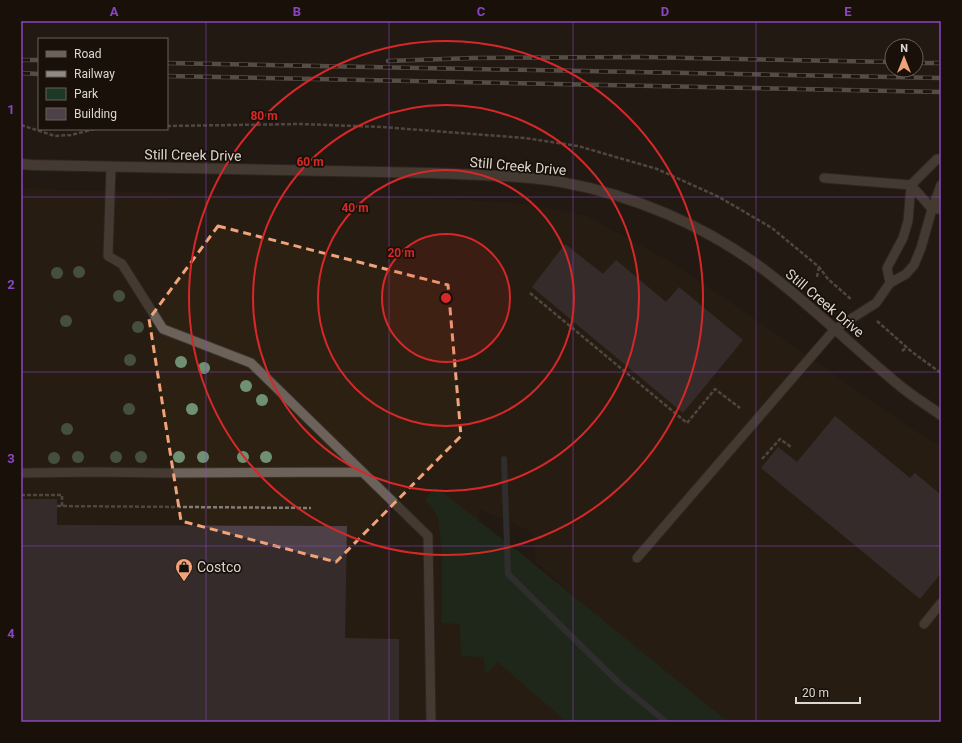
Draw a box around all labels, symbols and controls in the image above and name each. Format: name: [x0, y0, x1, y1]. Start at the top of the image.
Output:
text: A: [110, 4, 119, 19]
text: B: [293, 4, 301, 19]
text: C: [477, 4, 486, 19]
text: D: [661, 4, 669, 19]
text: E: [844, 4, 852, 19]
legend: [38, 38, 168, 130]
north arrow: [884, 38, 924, 78]
text: N: [900, 42, 908, 55]
text: Road: [74, 47, 102, 61]
text: Railway: [74, 67, 115, 81]
text: Park: [74, 87, 99, 101]
text: 1: [7, 102, 15, 117]
text: Building: [74, 107, 117, 121]
text: 80 m: [250, 109, 278, 123]
street label: Still Creek Drive: [144, 146, 242, 164]
street label: Still Creek Drive: [469, 154, 567, 178]
text: 60 m: [296, 155, 324, 169]
text: 40 m: [341, 201, 369, 215]
text: 20 m: [387, 246, 415, 260]
street label: Still Creek Drive: [783, 266, 867, 340]
text: 2: [7, 277, 15, 292]
centre of rings: [439, 291, 453, 305]
text: 3: [7, 451, 15, 466]
shop icon: Costco: [174, 557, 194, 582]
place label: Costco: [197, 559, 241, 575]
text: 4: [7, 626, 15, 641]
scale bar: [796, 679, 860, 705]
text: 20 m: [802, 686, 829, 700]

